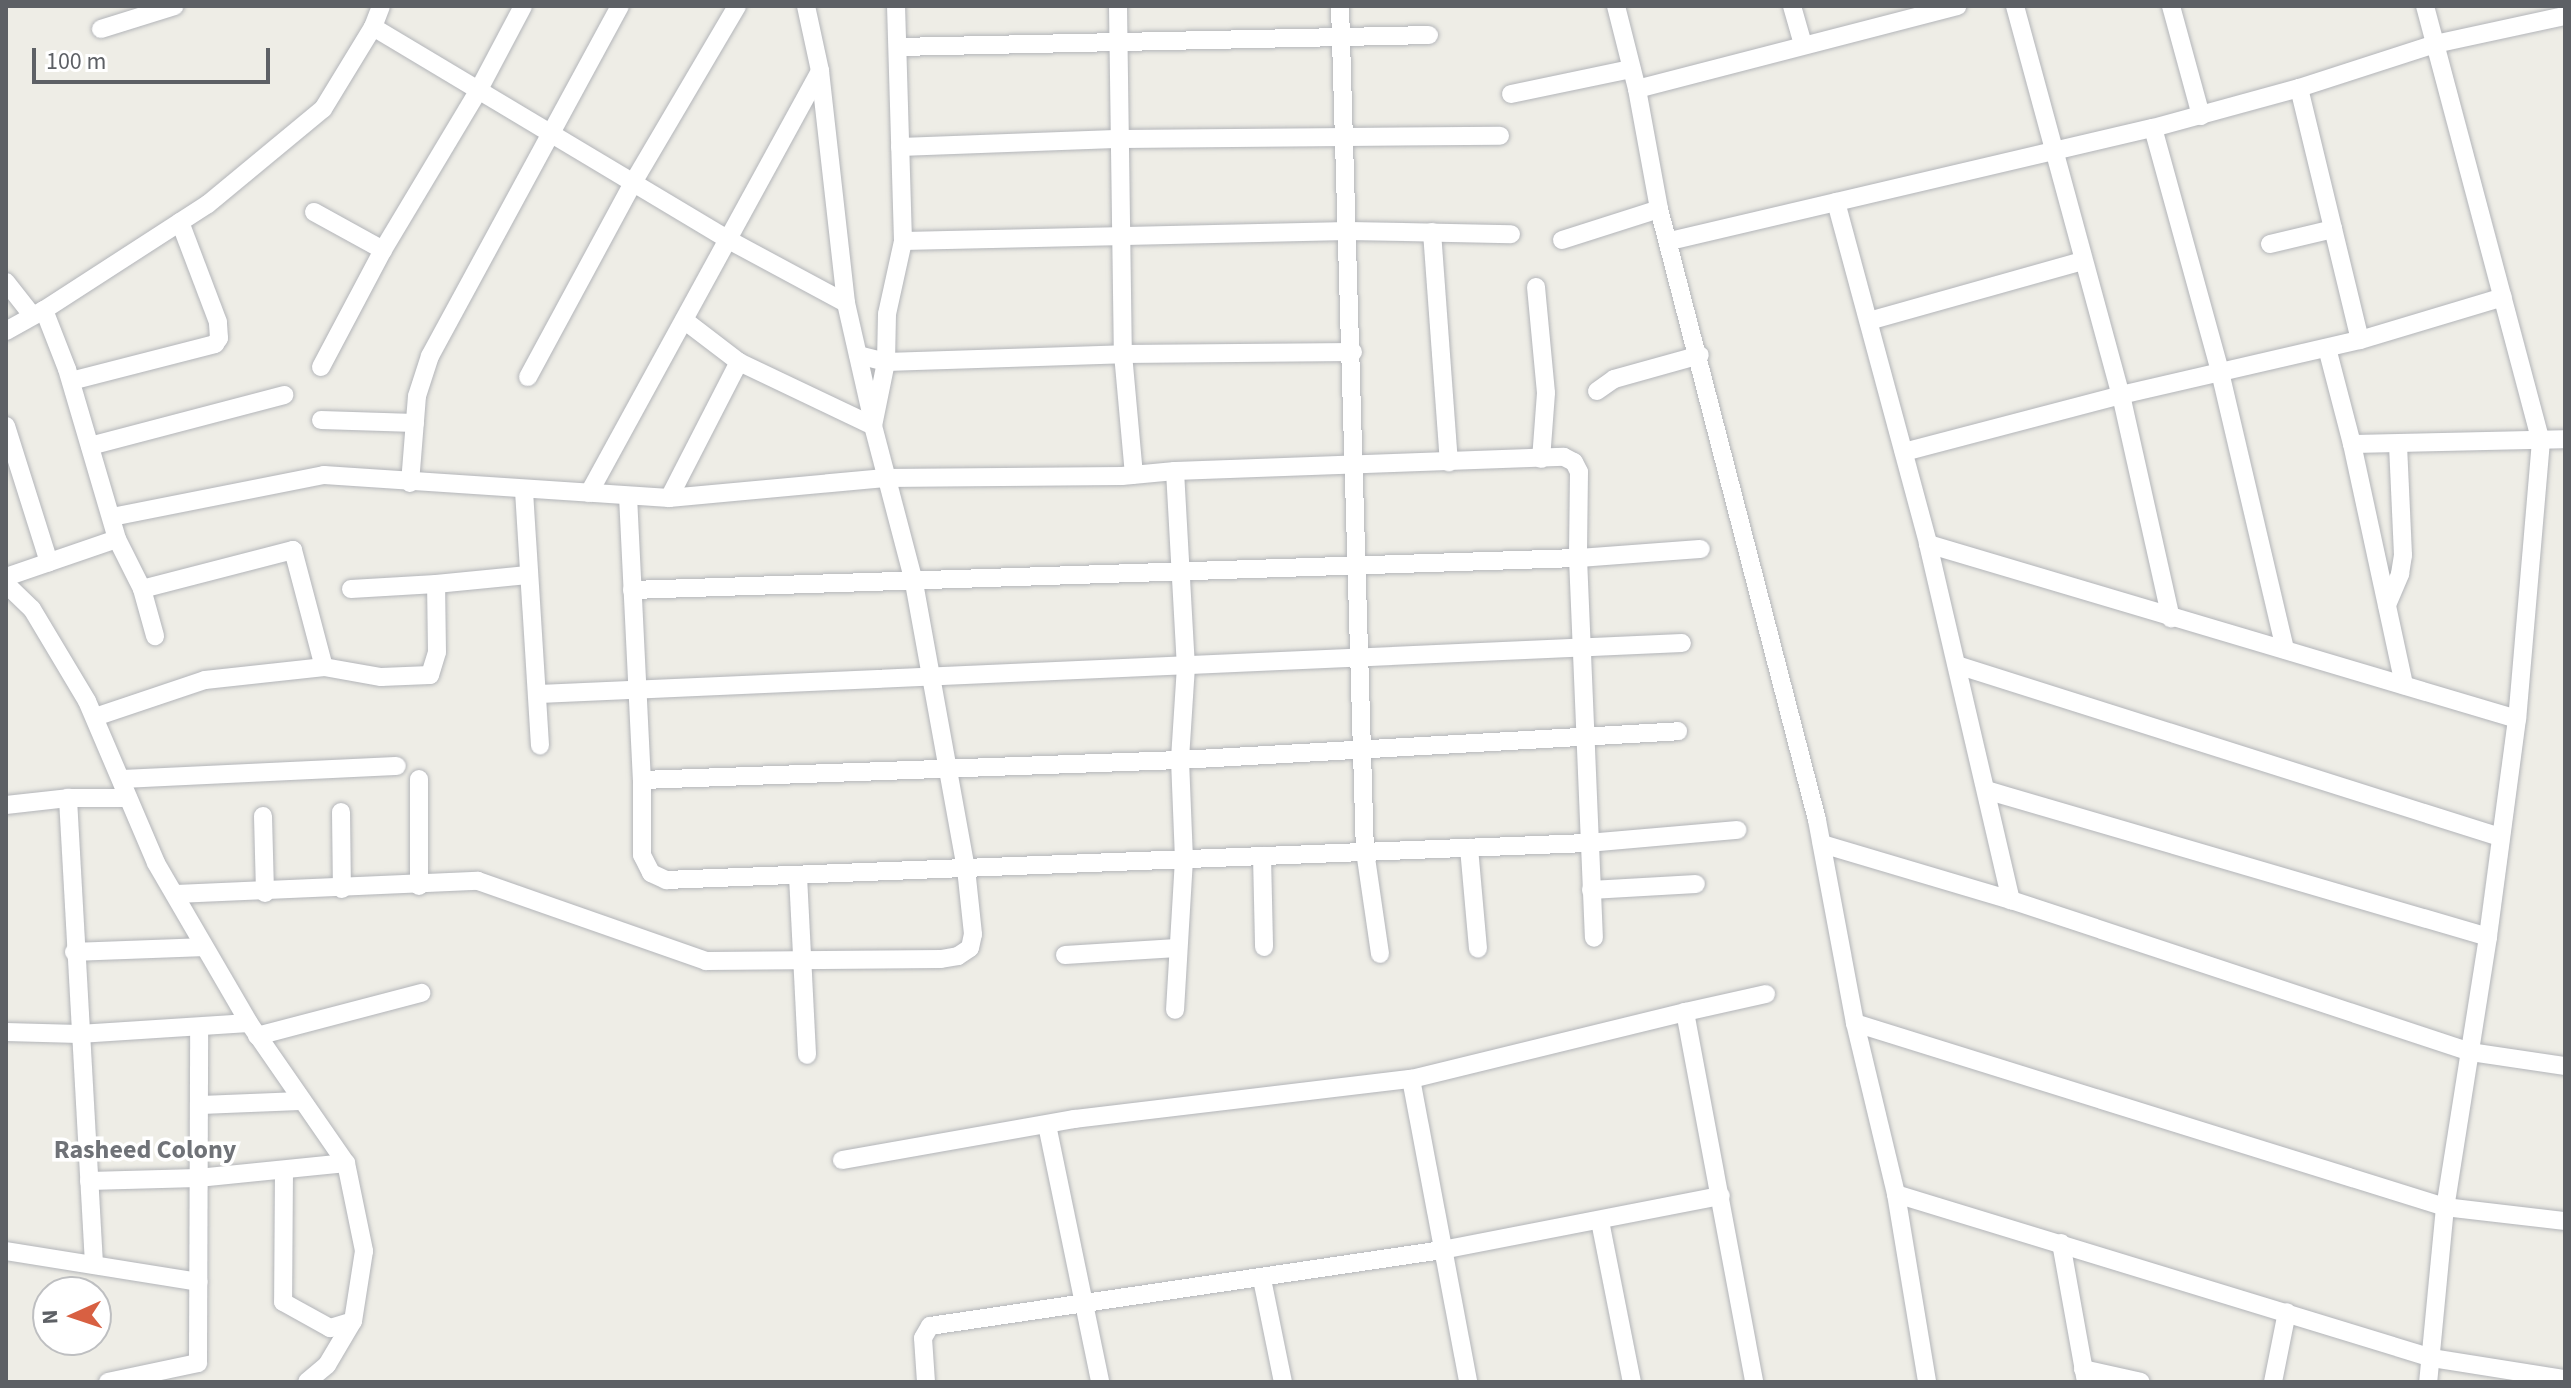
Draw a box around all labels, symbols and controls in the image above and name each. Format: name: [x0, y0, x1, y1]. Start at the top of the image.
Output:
scale bar: [36, 32, 274, 82]
text: 100 m: [46, 44, 106, 79]
district label: Rasheed Colony: [54, 1134, 236, 1166]
north arrow: [32, 1276, 112, 1356]
text: N: [34, 1309, 66, 1325]

